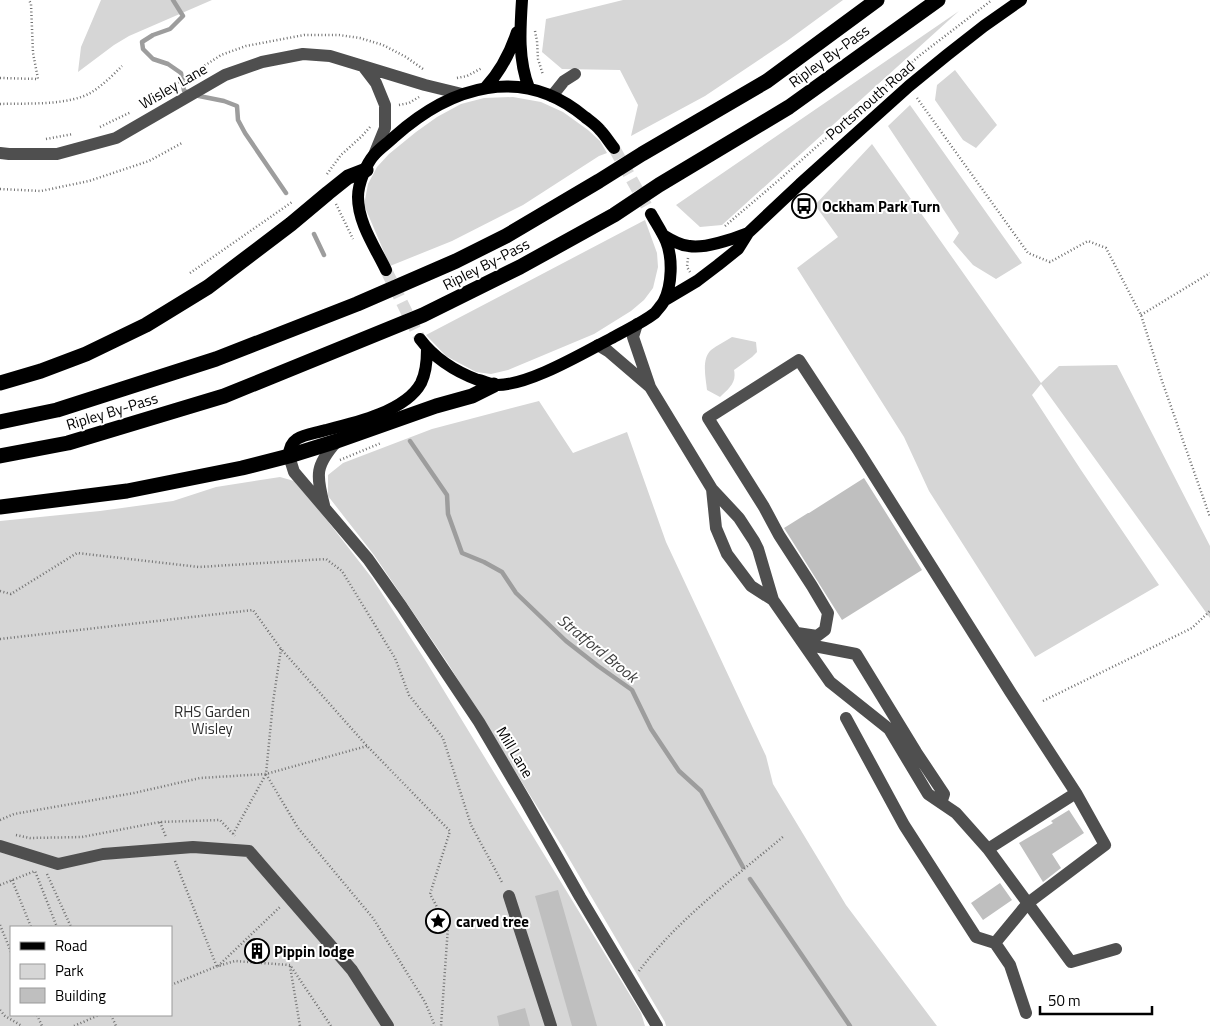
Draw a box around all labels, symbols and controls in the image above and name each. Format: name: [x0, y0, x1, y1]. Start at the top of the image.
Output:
street label: Ripley By-Pass: [784, 19, 874, 93]
street label: Portsmouth Road: [820, 55, 920, 145]
street label: Wisley Lane: [135, 57, 211, 115]
bus stop icon: Ockham Park Turn: [791, 193, 817, 219]
place label: Ockham Park Turn: [822, 195, 940, 218]
street label: Ripley By-Pass: [438, 232, 534, 296]
street label: Ripley By-Pass: [63, 386, 161, 436]
water label: Stratford Brook: [553, 608, 645, 689]
park label: RHS Garden Wisley: [174, 700, 250, 740]
street label: Mill Lane: [491, 722, 539, 782]
place icon: carved tree: [425, 908, 451, 934]
place label: carved tree: [456, 910, 529, 933]
legend: [10, 926, 172, 1016]
text: Road: [55, 934, 87, 957]
building icon: Pippin lodge: [244, 938, 270, 964]
place label: Pippin lodge: [274, 940, 355, 963]
text: Park: [55, 959, 84, 982]
text: Building: [55, 984, 106, 1007]
scale bar: [1040, 984, 1152, 1016]
text: 50 m: [1048, 989, 1081, 1012]

